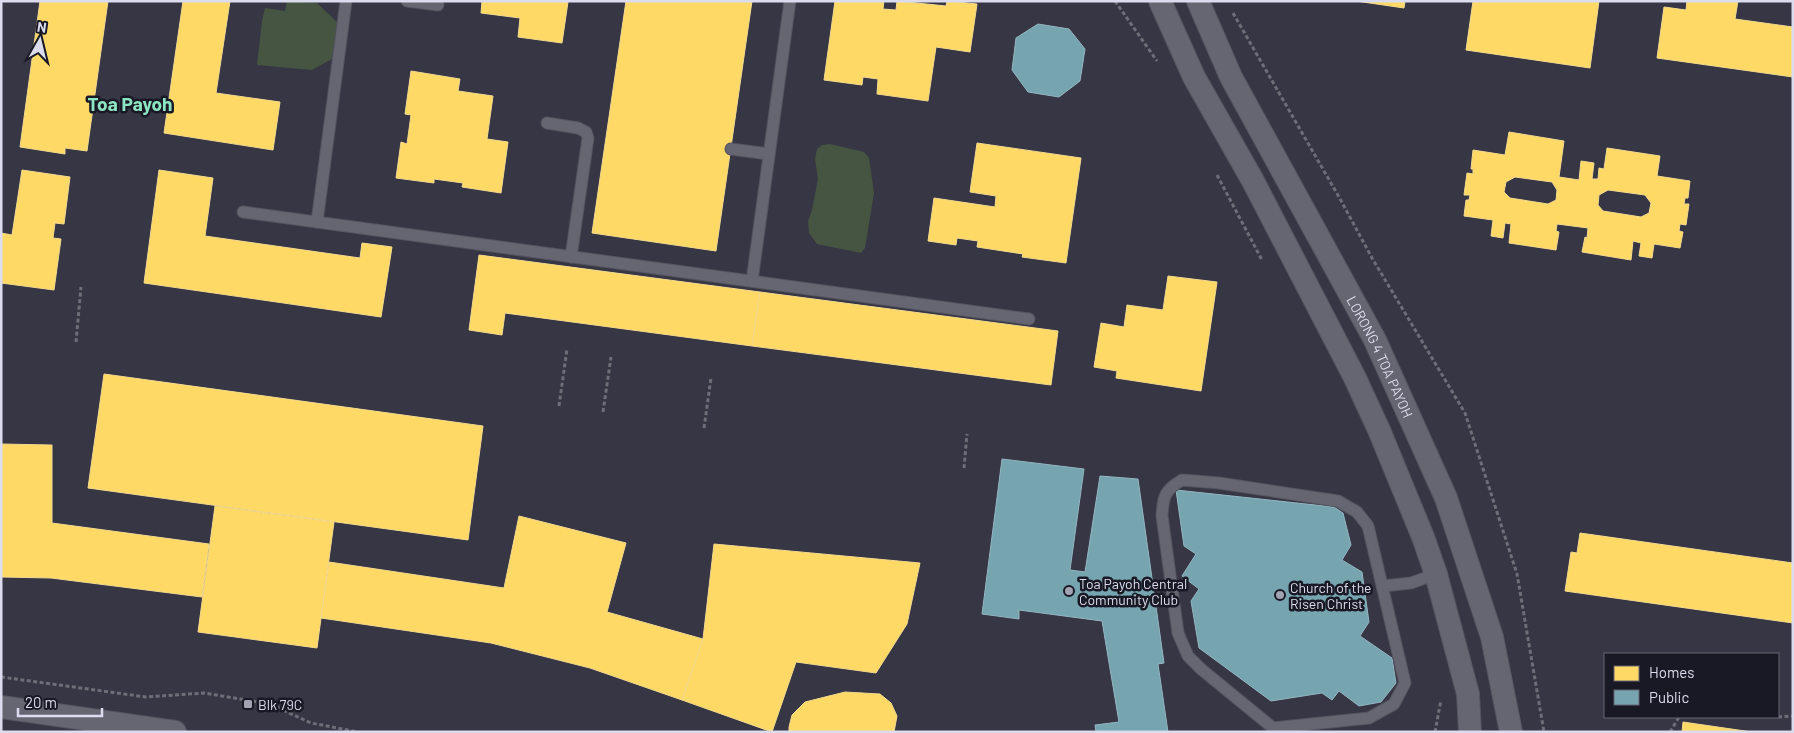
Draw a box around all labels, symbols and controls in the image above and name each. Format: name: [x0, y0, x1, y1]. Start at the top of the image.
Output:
north arrow: [15, 15, 65, 65]
text: N: [36, 18, 48, 36]
district label: Toa Payoh: [88, 92, 172, 115]
street label: LORONG 4 TOA PAYOH: [1344, 293, 1417, 420]
place label: Toa Payoh Central Community Club: [1079, 575, 1187, 608]
place label: Church of the Risen Christ: [1290, 579, 1372, 612]
marker: Toa Payoh Central Community Club: [1063, 585, 1075, 597]
marker: Church of the Risen Christ: [1274, 589, 1286, 601]
legend: [1604, 653, 1779, 718]
text: Homes: [1649, 663, 1694, 681]
scale bar: [18, 686, 101, 718]
text: Public: [1649, 688, 1689, 706]
text: 20 m: [25, 693, 57, 711]
place label: Blk 79C: [258, 696, 302, 713]
marker: Blk 79C: [242, 698, 254, 710]

